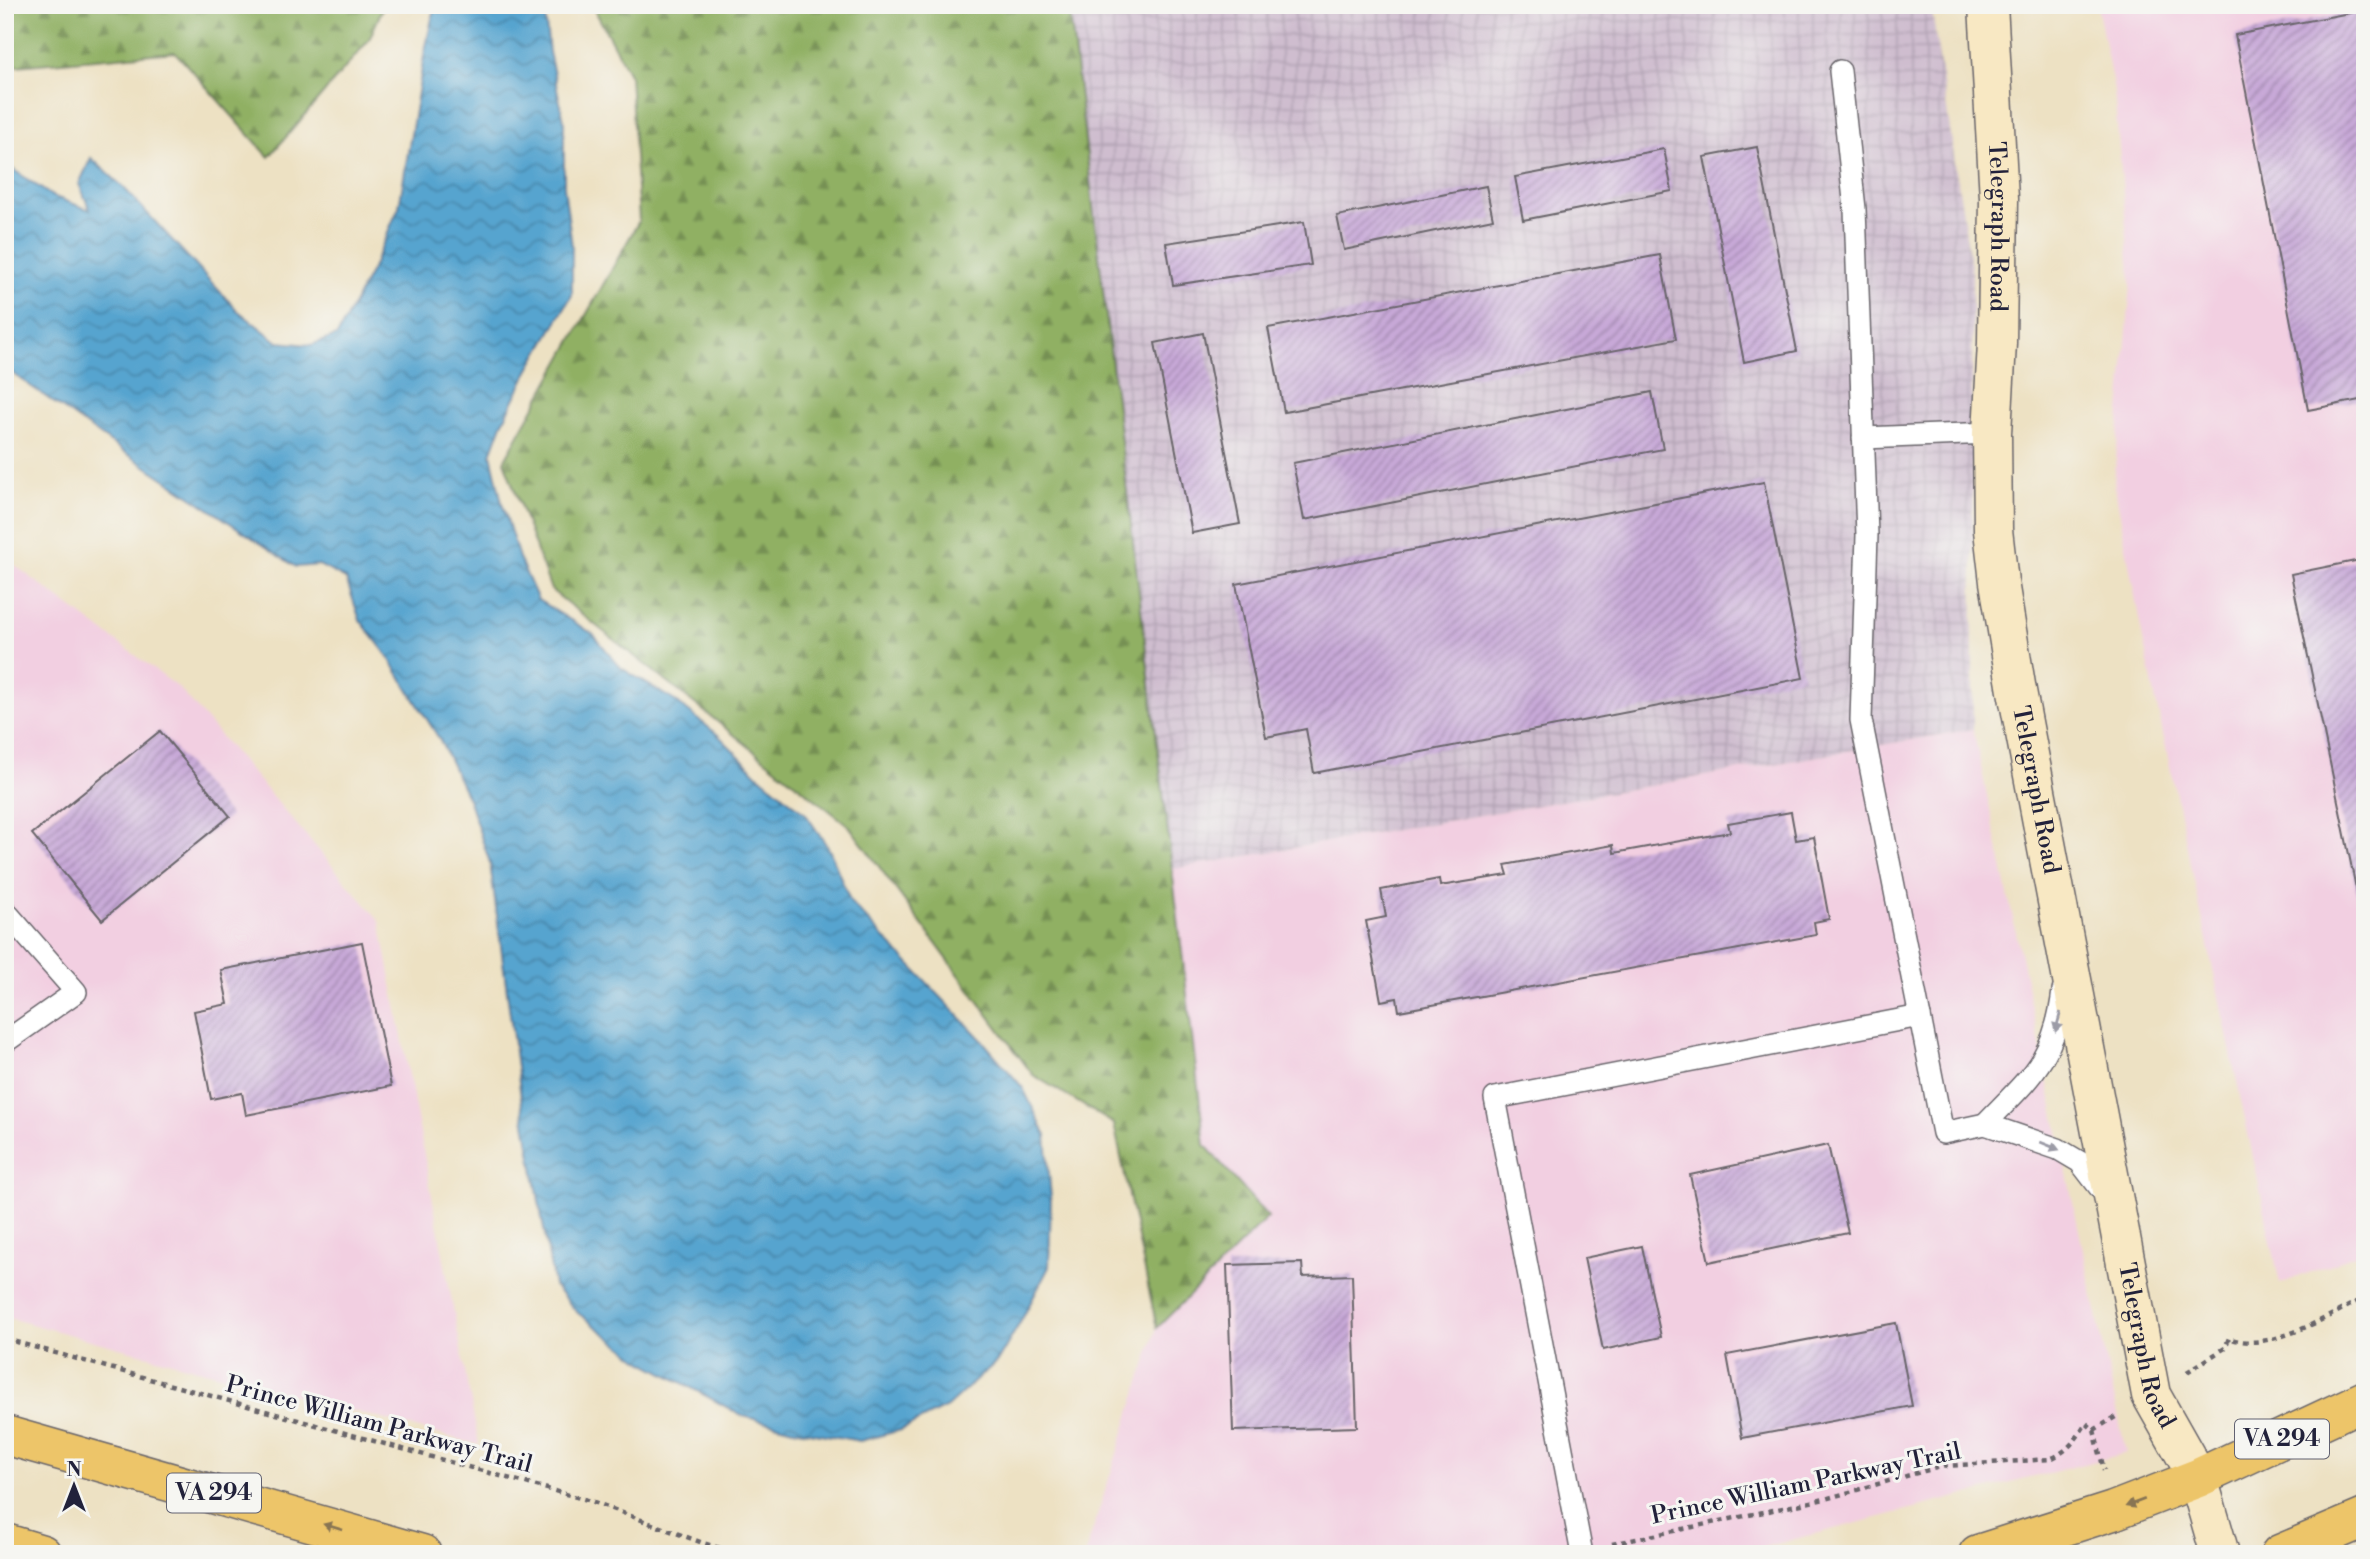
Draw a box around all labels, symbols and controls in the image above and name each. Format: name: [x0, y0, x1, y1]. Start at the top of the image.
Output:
street label: Telegraph Road: [1981, 141, 2014, 312]
street label: Telegraph Road: [2005, 703, 2067, 877]
one-way arrow: [2052, 1011, 2063, 1033]
one-way arrow: [2040, 1141, 2061, 1152]
street label: Telegraph Road: [2111, 1260, 2182, 1434]
street label: Prince William Parkway Trail: [222, 1370, 536, 1480]
road number: VA 294: [2235, 1420, 2329, 1458]
street label: Prince William Parkway Trail: [1648, 1436, 1964, 1532]
north arrow: [38, 1450, 108, 1520]
text: N: [66, 1458, 82, 1482]
road number: VA 294: [167, 1474, 261, 1512]
one-way arrow: [2124, 1497, 2145, 1508]
one-way arrow: [322, 1522, 343, 1532]

